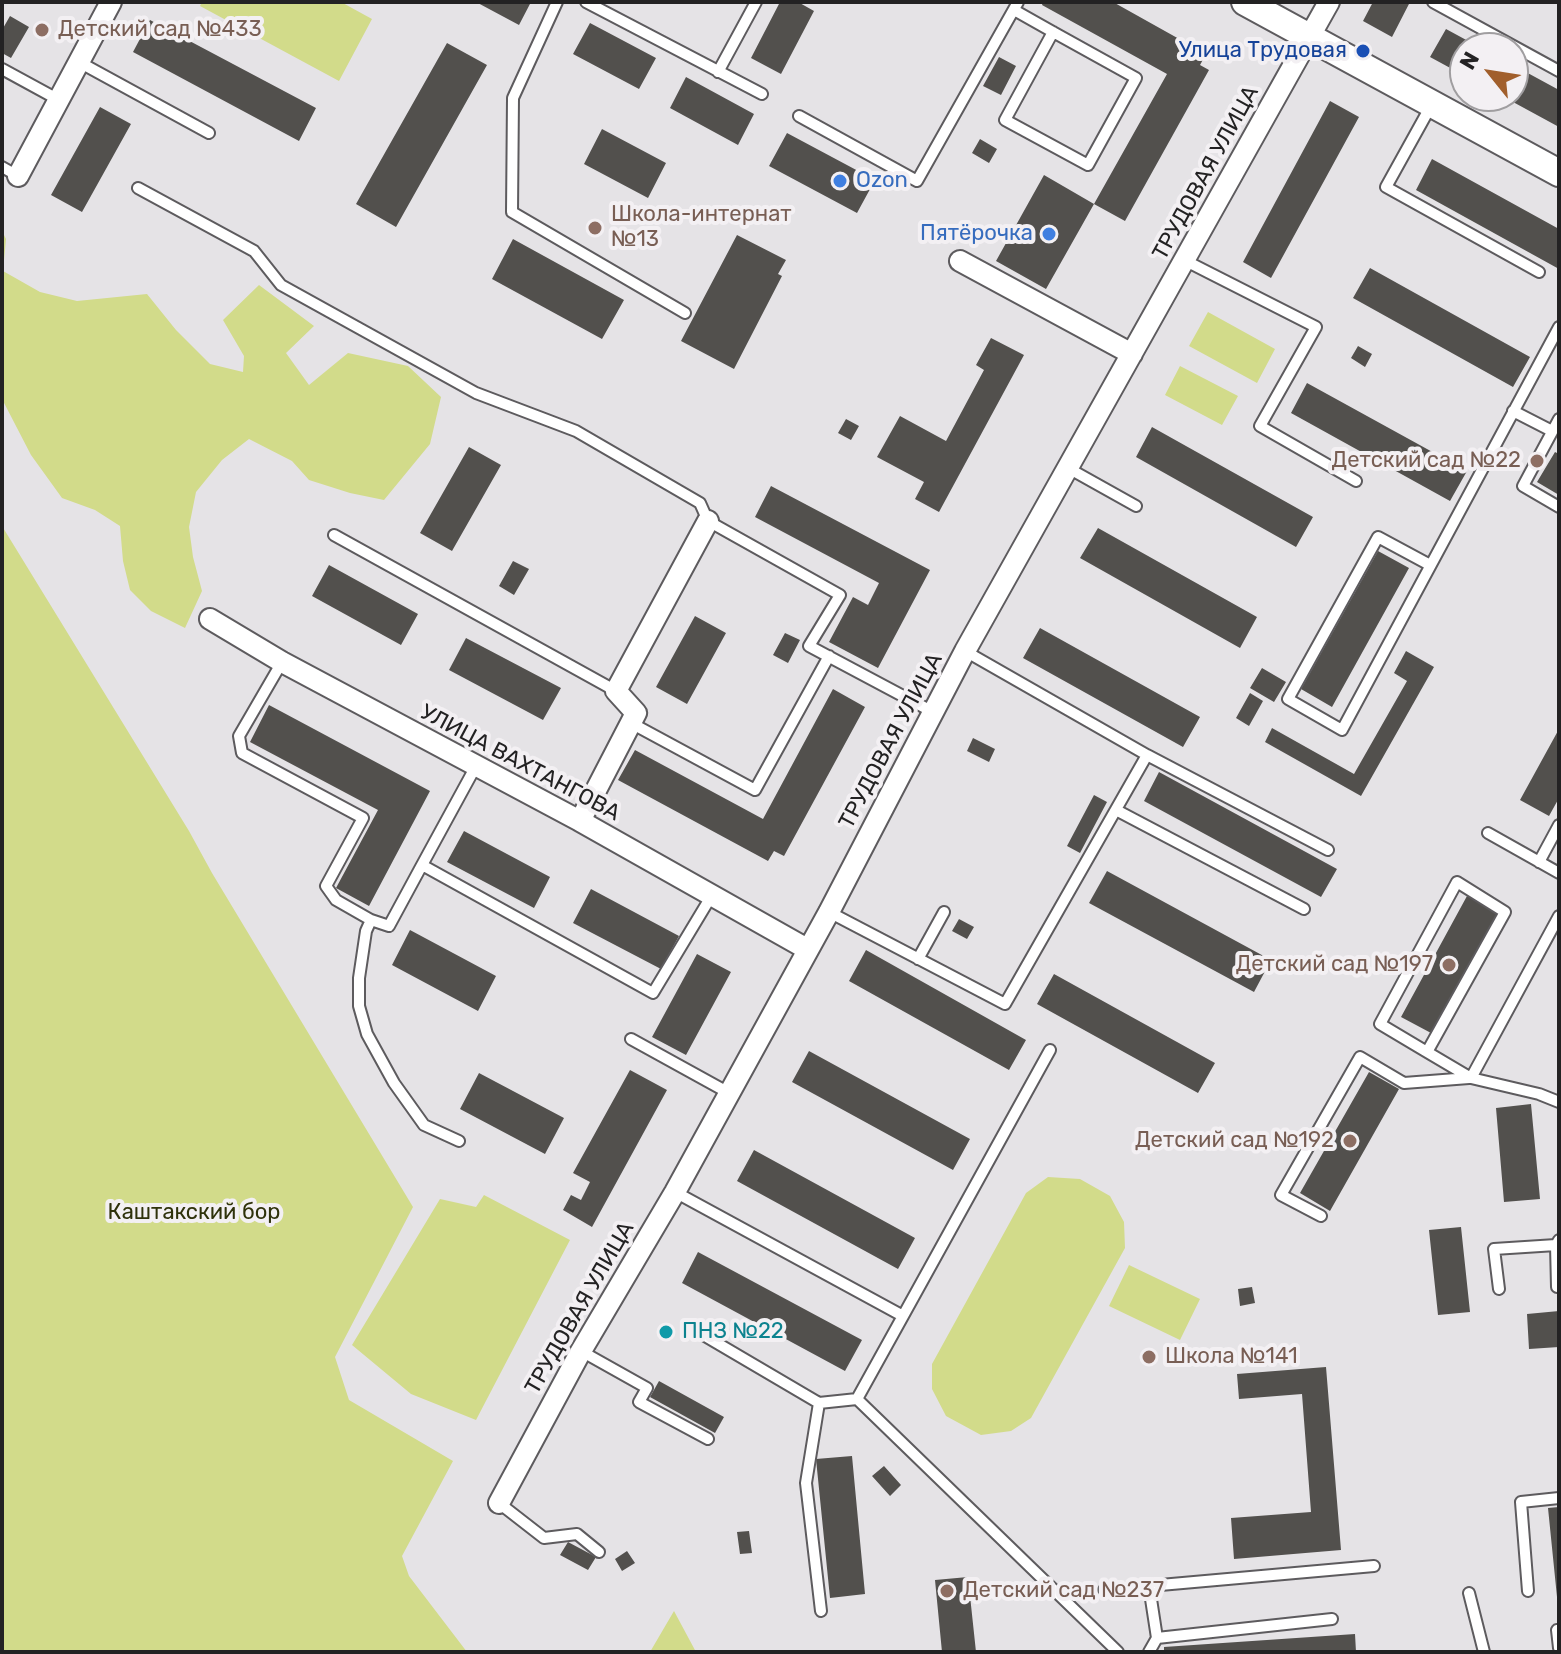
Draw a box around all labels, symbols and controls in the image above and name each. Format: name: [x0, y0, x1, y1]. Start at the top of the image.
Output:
place label: Детский сад №433: [58, 17, 262, 43]
marker: Детский сад №433: [33, 21, 51, 39]
north arrow: [1449, 32, 1529, 112]
place label: Улица Трудовая: [1179, 38, 1347, 64]
marker: Улица Трудовая: [1354, 42, 1372, 60]
text: N: [1454, 47, 1485, 74]
street label: ТРУДОВАЯ УЛИЦА: [1147, 81, 1265, 265]
place label: Ozon: [856, 168, 908, 194]
marker: Ozon: [831, 172, 849, 190]
place label: Школа-интернат №13: [611, 202, 792, 254]
marker: Школа-интернат №13: [586, 219, 604, 237]
place label: Пятёрочка: [920, 221, 1033, 247]
marker: Пятёрочка: [1040, 225, 1058, 243]
place label: Детский сад №22: [1332, 448, 1521, 474]
marker: Детский сад №22: [1528, 452, 1546, 470]
street label: ТРУДОВАЯ УЛИЦА: [834, 649, 948, 833]
street label: УЛИЦА ВАХТАНГОВА: [416, 699, 624, 827]
place label: Детский сад №197: [1236, 952, 1433, 978]
marker: Детский сад №197: [1440, 956, 1458, 974]
place label: Детский сад №192: [1135, 1128, 1334, 1154]
marker: Детский сад №192: [1341, 1132, 1359, 1150]
park label: Каштакский бор: [108, 1200, 280, 1226]
street label: ТРУДОВАЯ УЛИЦА: [520, 1217, 640, 1399]
place label: ПНЗ №22: [682, 1319, 784, 1345]
marker: ПНЗ №22: [657, 1323, 675, 1341]
place label: Школа №141: [1165, 1344, 1298, 1370]
marker: Школа №141: [1140, 1348, 1158, 1366]
place label: Детский сад №237: [963, 1578, 1164, 1604]
marker: Детский сад №237: [938, 1582, 956, 1600]

